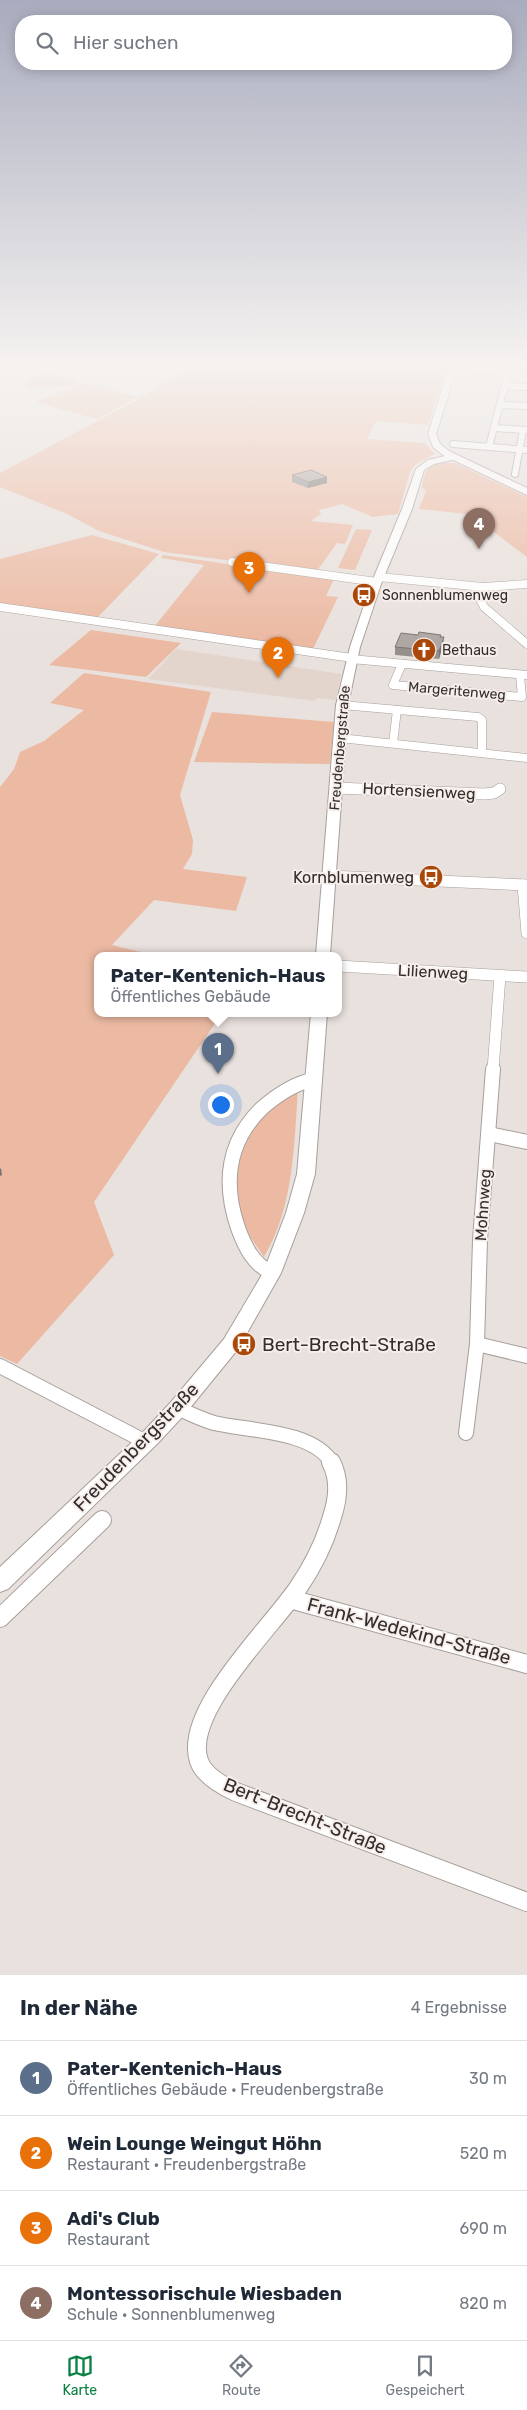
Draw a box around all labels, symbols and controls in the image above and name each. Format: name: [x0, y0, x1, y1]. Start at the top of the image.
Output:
search box: [15, 15, 512, 70]
icon: search: [33, 29, 61, 57]
text: Hier suchen: [73, 31, 179, 54]
pin: 4: [463, 508, 495, 549]
pin: 3: [233, 552, 265, 593]
bus stop icon: Sonnenblumenweg: [351, 582, 377, 608]
place label: Sonnenblumenweg: [382, 587, 508, 604]
pin: 2: [262, 637, 294, 678]
church icon: Bethaus: [411, 637, 437, 663]
place label: Bethaus: [442, 642, 496, 659]
street label: Margeritenweg: [408, 678, 506, 704]
street label: Freudenbergstraße: [326, 685, 354, 811]
street label: Hortensienweg: [362, 779, 476, 803]
bus stop icon: Kornblumenweg: [418, 864, 444, 890]
place label: Kornblumenweg: [293, 868, 414, 887]
popup: [94, 952, 342, 1017]
street label: Lilienweg: [397, 961, 469, 983]
text: Pater-Kentenich-Haus: [110, 964, 326, 987]
text: Öffentliches Gebäude: [110, 987, 271, 1006]
pin: 1: [202, 1033, 234, 1074]
your location: [208, 1092, 234, 1118]
street label: Mohnweg: [471, 1168, 495, 1242]
bus stop icon: Bert-Brecht-Straße: [231, 1331, 257, 1357]
place label: Bert-Brecht-Straße: [262, 1333, 436, 1356]
street label: Freudenbergstraße: [69, 1378, 203, 1516]
street label: Frank-Wedekind-Straße: [305, 1593, 513, 1669]
street label: Bert-Brecht-Straße: [220, 1773, 390, 1859]
text: In der Nähe: [20, 1995, 138, 2020]
text: 4 Ergebnisse: [411, 1998, 507, 2017]
text: Pater-Kentenich-Haus: [67, 2057, 282, 2080]
text: 1: [32, 2069, 40, 2088]
text: 30 m: [469, 2069, 507, 2088]
text: Öffentliches Gebäude · Freudenbergstraße: [67, 2080, 384, 2099]
text: Wein Lounge Weingut Höhn: [67, 2132, 322, 2155]
text: 2: [31, 2144, 41, 2163]
text: 520 m: [460, 2144, 507, 2163]
text: Restaurant · Freudenbergstraße: [67, 2155, 306, 2174]
text: Adi's Club: [67, 2207, 160, 2230]
text: 3: [31, 2219, 41, 2238]
text: 690 m: [460, 2219, 507, 2238]
text: Restaurant: [67, 2230, 150, 2249]
text: Montessorischule Wiesbaden: [67, 2282, 342, 2305]
text: 4: [31, 2294, 41, 2313]
text: 820 m: [459, 2294, 507, 2313]
text: Schule · Sonnenblumenweg: [67, 2305, 275, 2324]
tab: Karte: [62, 2352, 97, 2399]
tab: Route: [222, 2352, 261, 2399]
tab: Gespeichert: [386, 2352, 465, 2399]

